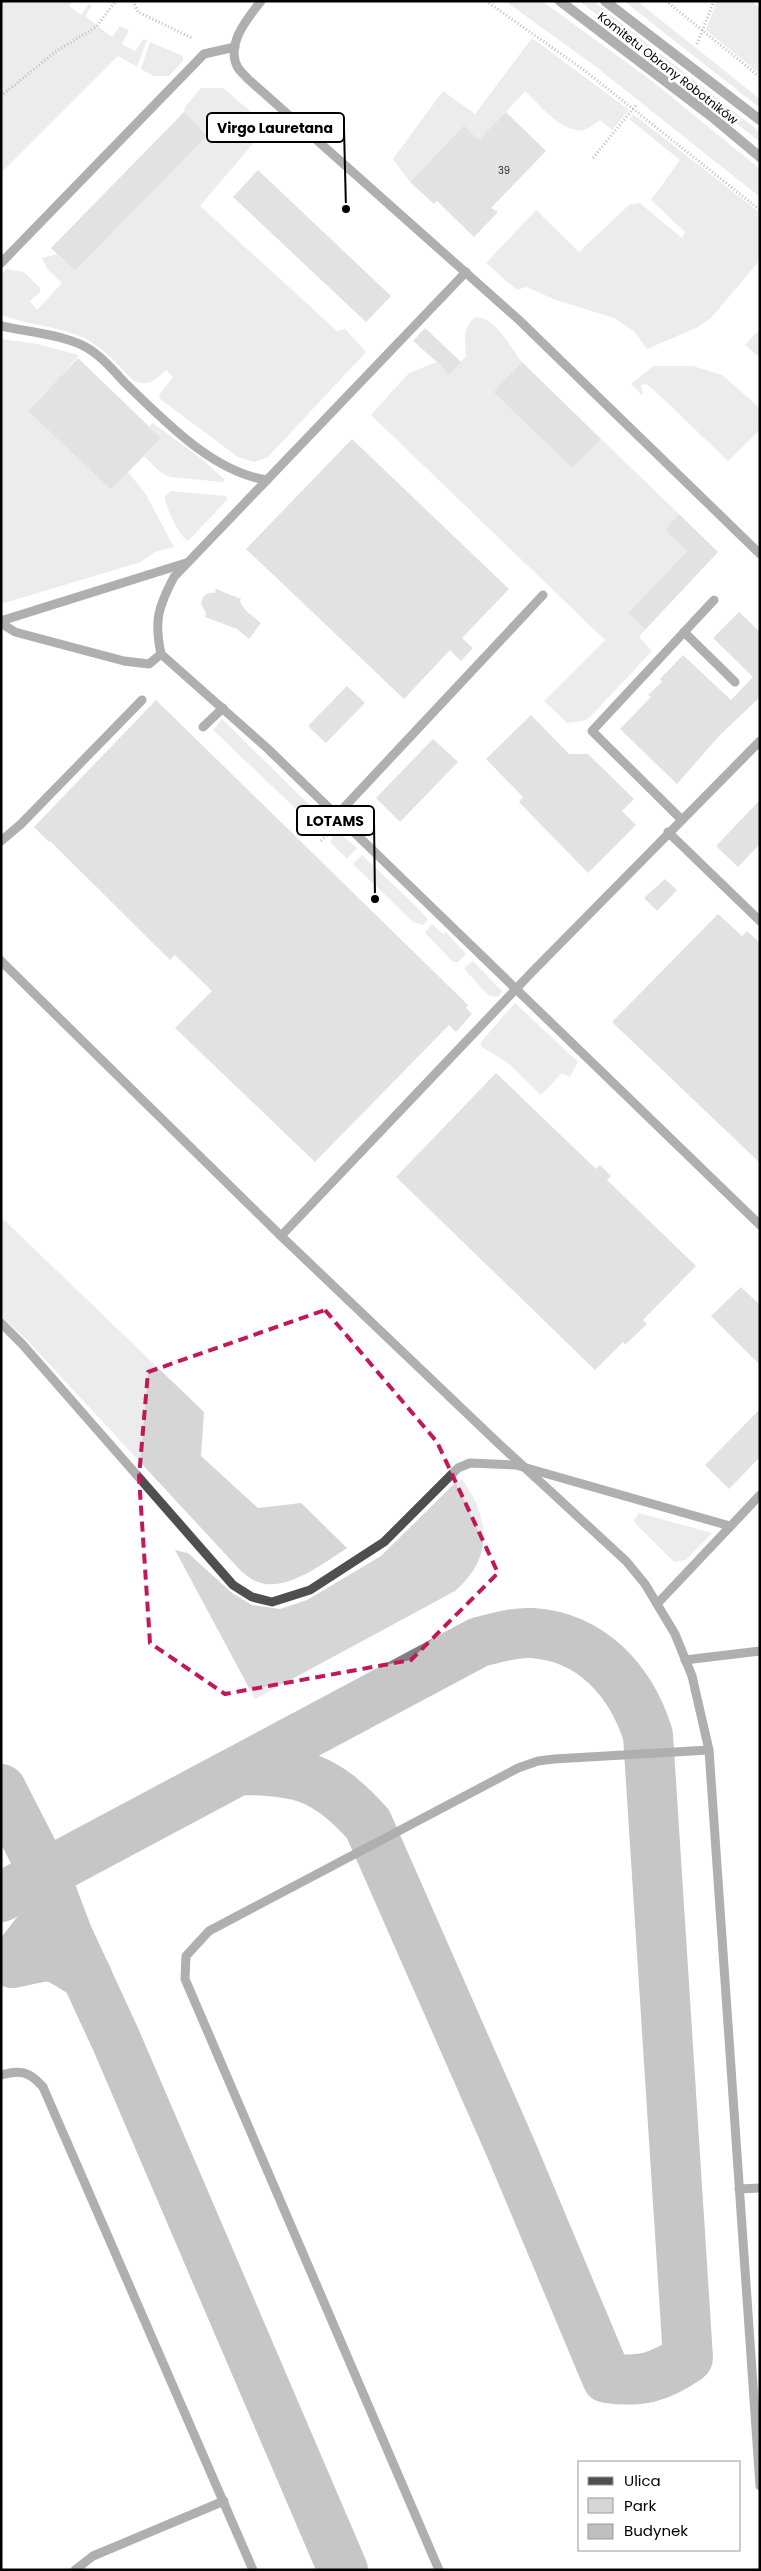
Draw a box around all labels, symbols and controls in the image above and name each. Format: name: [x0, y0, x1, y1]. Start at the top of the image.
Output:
street label: Komitetu Obrony Robotników: [594, 8, 742, 128]
callout: Virgo Lauretana: [207, 113, 344, 142]
text: Virgo Lauretana: [217, 118, 333, 138]
house number: 39: [498, 163, 510, 178]
callout: LOTAMS: [297, 806, 374, 835]
text: LOTAMS: [306, 811, 364, 831]
legend: [578, 2461, 741, 2551]
text: Ulica: [624, 2470, 661, 2491]
text: Park: [624, 2495, 656, 2516]
text: Budynek: [624, 2520, 688, 2541]

